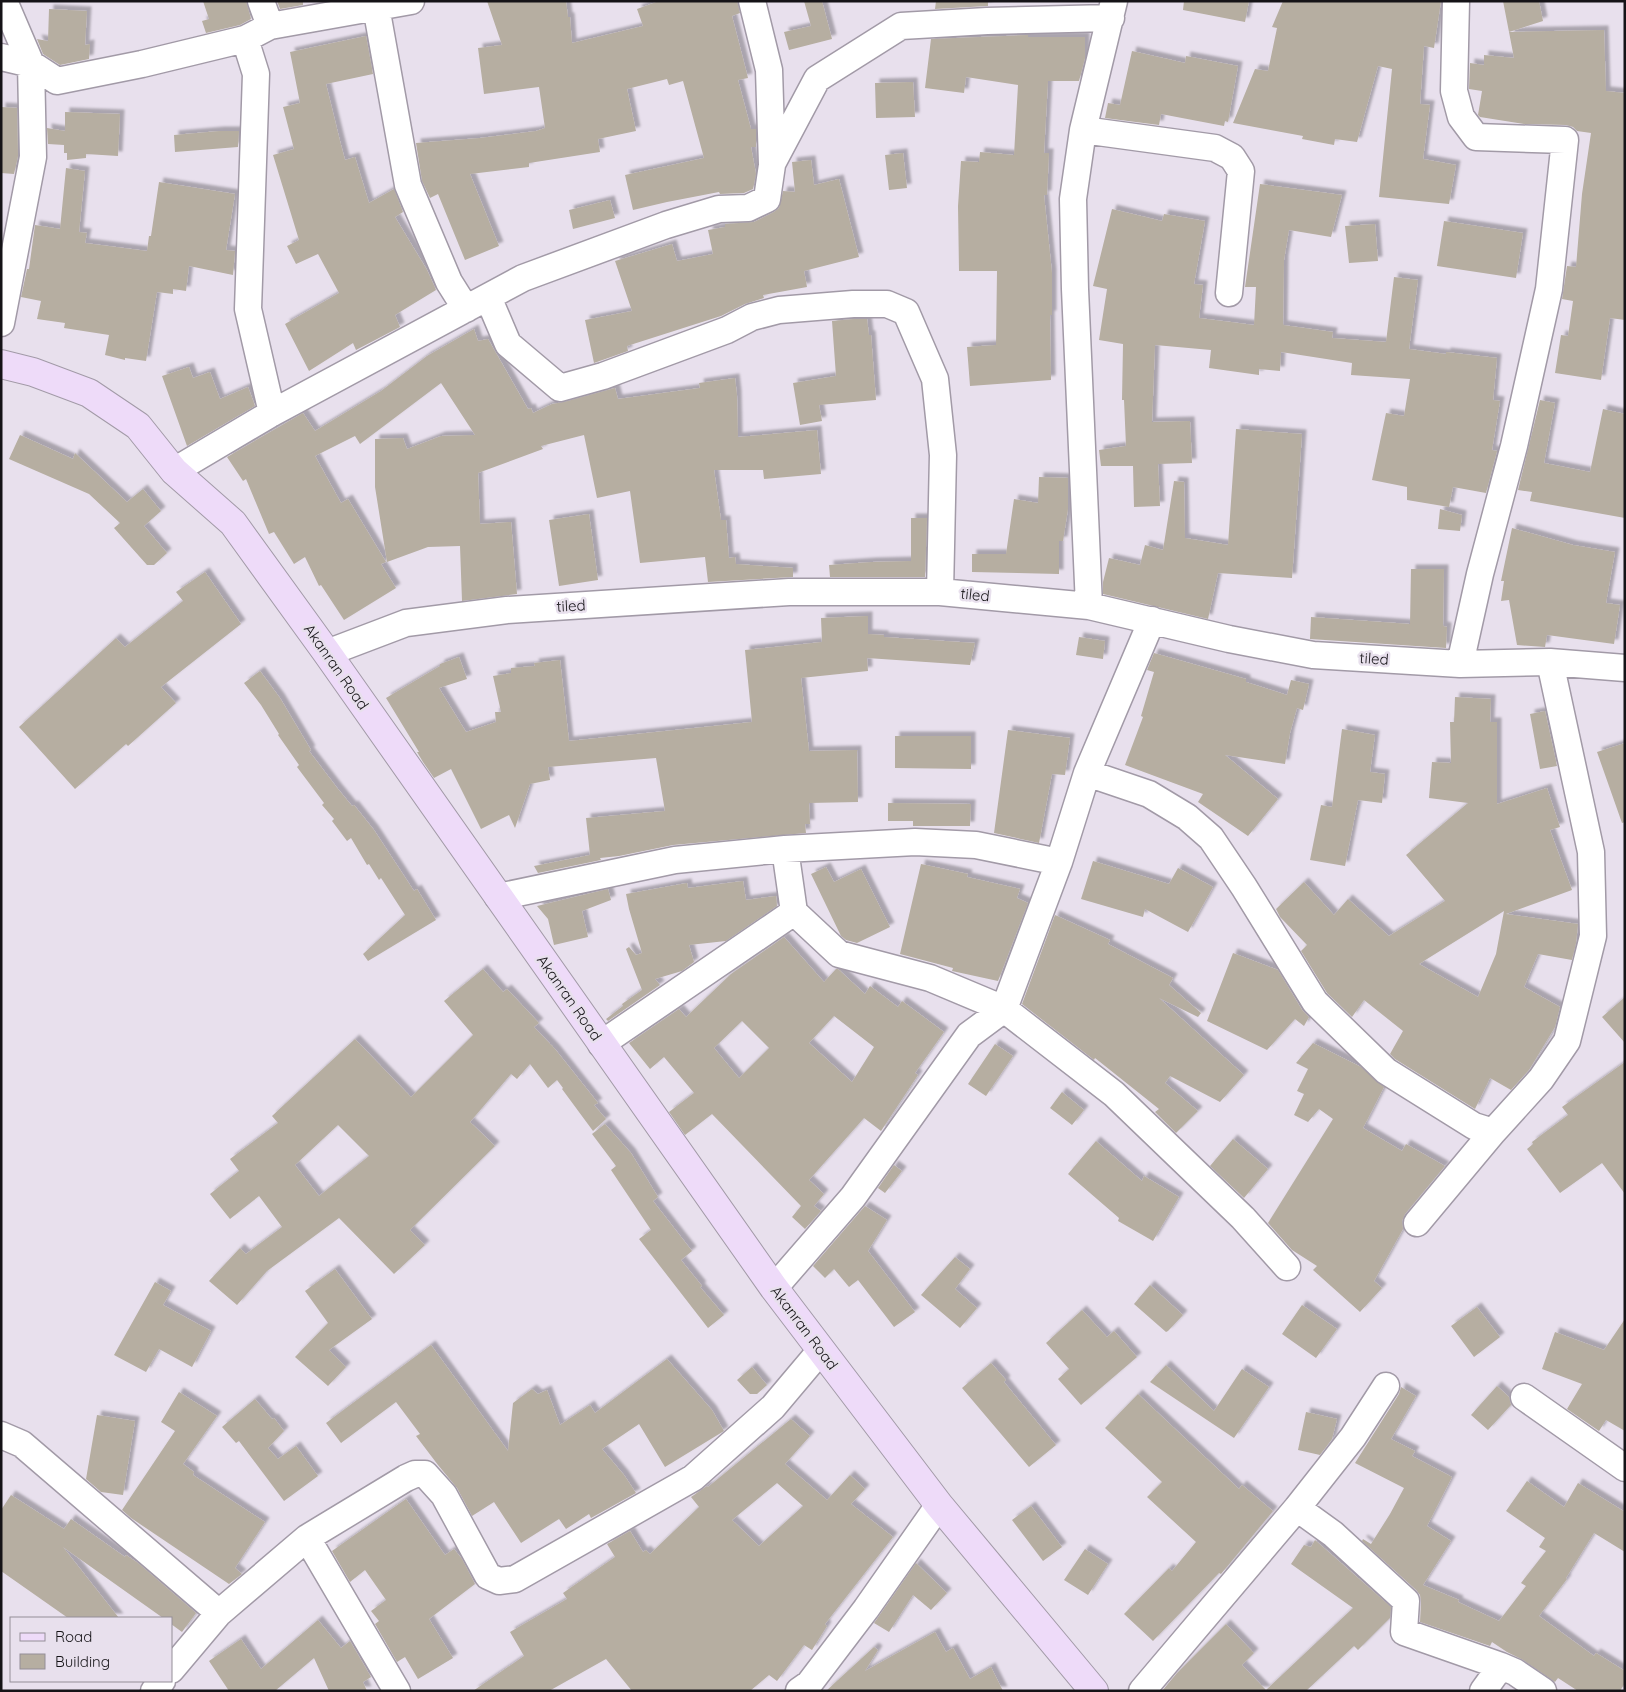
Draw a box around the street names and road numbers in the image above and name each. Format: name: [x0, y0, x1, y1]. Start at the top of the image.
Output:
street label: tiled: [960, 584, 991, 605]
street label: tiled: [556, 595, 586, 616]
street label: Akanran Road: [300, 620, 373, 713]
street label: tiled: [1359, 648, 1389, 669]
street label: Akanran Road: [533, 951, 606, 1044]
street label: Akanran Road: [767, 1282, 842, 1373]

